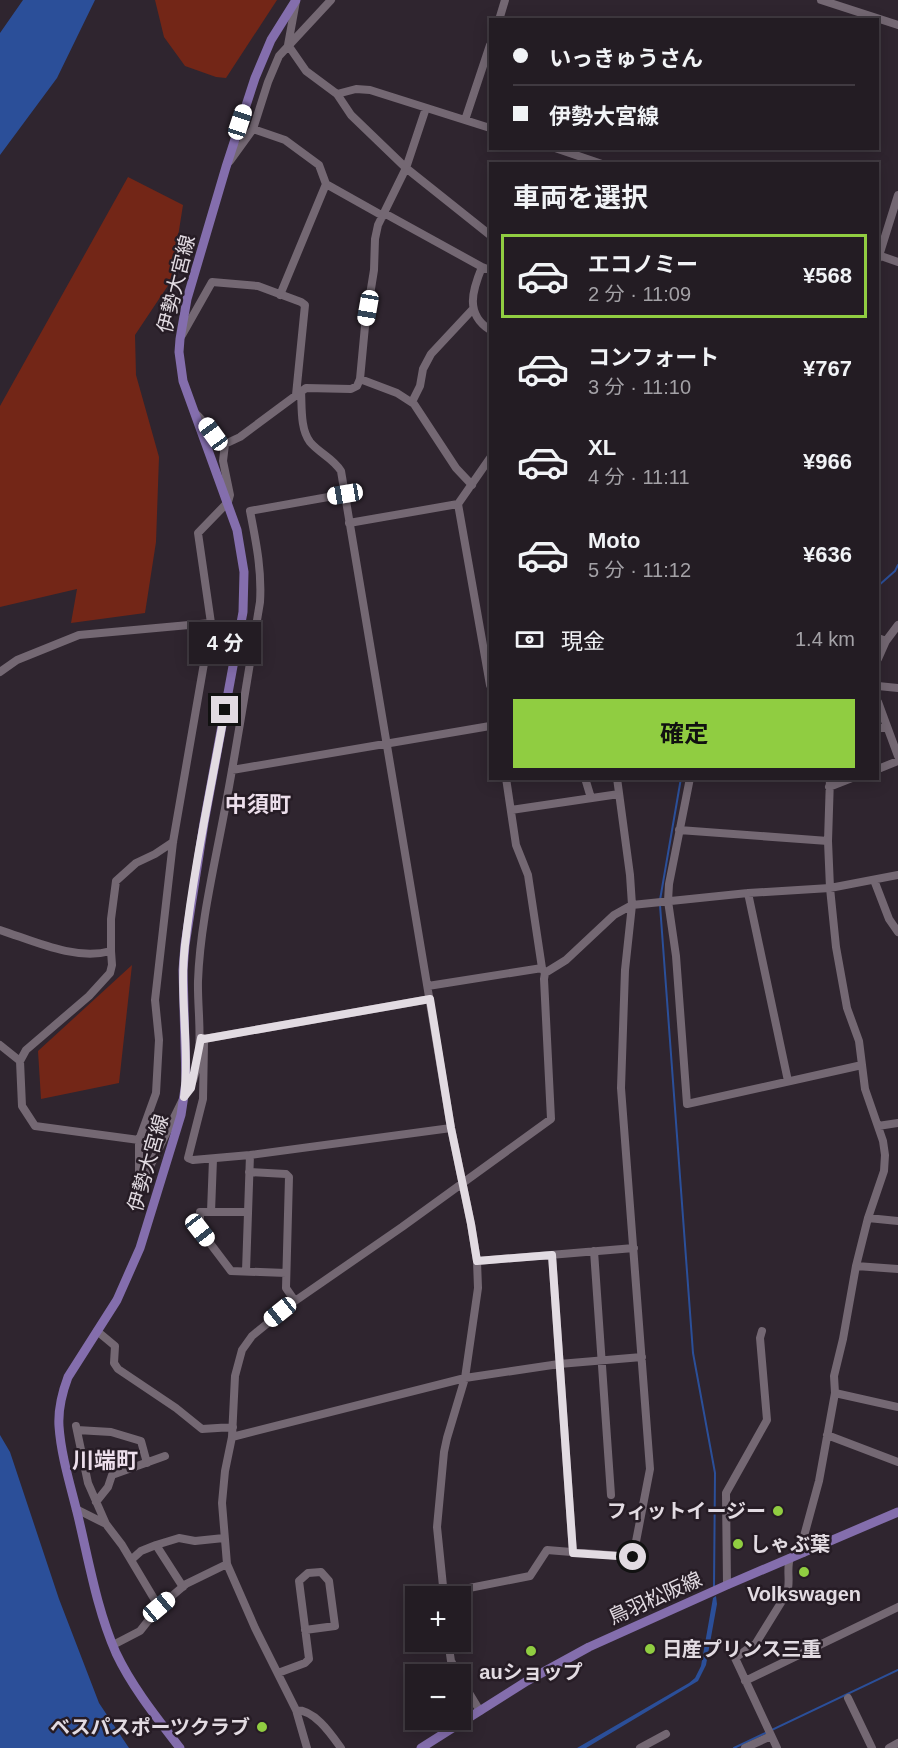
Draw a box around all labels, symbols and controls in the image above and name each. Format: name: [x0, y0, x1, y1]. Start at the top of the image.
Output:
text: いっきゅうさん: [549, 46, 703, 71]
car: [226, 102, 254, 142]
text: 伊勢大宮線: [549, 104, 659, 129]
text: 車両を選択: [513, 183, 648, 213]
street label: 伊勢大宮線: [153, 233, 199, 335]
icon: car: [516, 249, 570, 303]
text: エコノミー: [588, 252, 698, 277]
text: ¥568: [803, 263, 852, 288]
text: 2 分 · 11:09: [588, 283, 691, 305]
car: [356, 289, 380, 327]
icon: car: [516, 342, 570, 396]
text: コンフォート: [588, 345, 719, 370]
text: ¥767: [803, 356, 852, 381]
text: 3 分 · 11:10: [588, 376, 691, 398]
car: [195, 414, 231, 454]
icon: car: [516, 435, 570, 489]
text: XL: [588, 435, 616, 460]
text: ¥966: [803, 449, 852, 474]
text: 4 分 · 11:11: [588, 466, 690, 488]
car: [326, 482, 364, 506]
icon: car: [516, 528, 570, 582]
text: Moto: [588, 528, 641, 553]
text: ¥636: [803, 542, 852, 567]
text: 5 分 · 11:12: [588, 559, 691, 581]
callout: 4 分: [189, 623, 261, 665]
icon: cash: [513, 623, 546, 656]
text: 1.4 km: [795, 628, 855, 650]
text: 現金: [561, 629, 605, 654]
text: 4 分: [207, 632, 243, 654]
route end: [211, 696, 238, 723]
button: 確定: [513, 699, 855, 768]
district label: 中須町: [225, 792, 291, 817]
street label: 伊勢大宮線: [124, 1112, 172, 1214]
car: [182, 1210, 218, 1250]
car: [260, 1294, 300, 1330]
district label: 川端町: [72, 1448, 138, 1473]
place label: フィットイージー: [607, 1500, 766, 1522]
marker: フィットイージー: [771, 1504, 785, 1518]
place label: しゃぶ葉: [750, 1533, 830, 1555]
marker: しゃぶ葉: [731, 1537, 745, 1551]
route start: [619, 1543, 646, 1570]
marker: Volkswagen: [797, 1565, 811, 1579]
street label: 鳥羽松阪線: [605, 1568, 705, 1628]
place label: Volkswagen: [747, 1583, 861, 1605]
map controls: [405, 1586, 471, 1730]
button: +: [405, 1586, 471, 1652]
car: [139, 1589, 179, 1625]
place label: 日産プリンス三重: [662, 1638, 822, 1660]
marker: 日産プリンス三重: [643, 1642, 657, 1656]
marker: auショップ: [524, 1644, 538, 1658]
place label: auショップ: [479, 1661, 583, 1683]
button: −: [405, 1664, 471, 1730]
place label: ベスパスポーツクラブ: [50, 1716, 250, 1738]
marker: ベスパスポーツクラブ: [255, 1720, 269, 1734]

